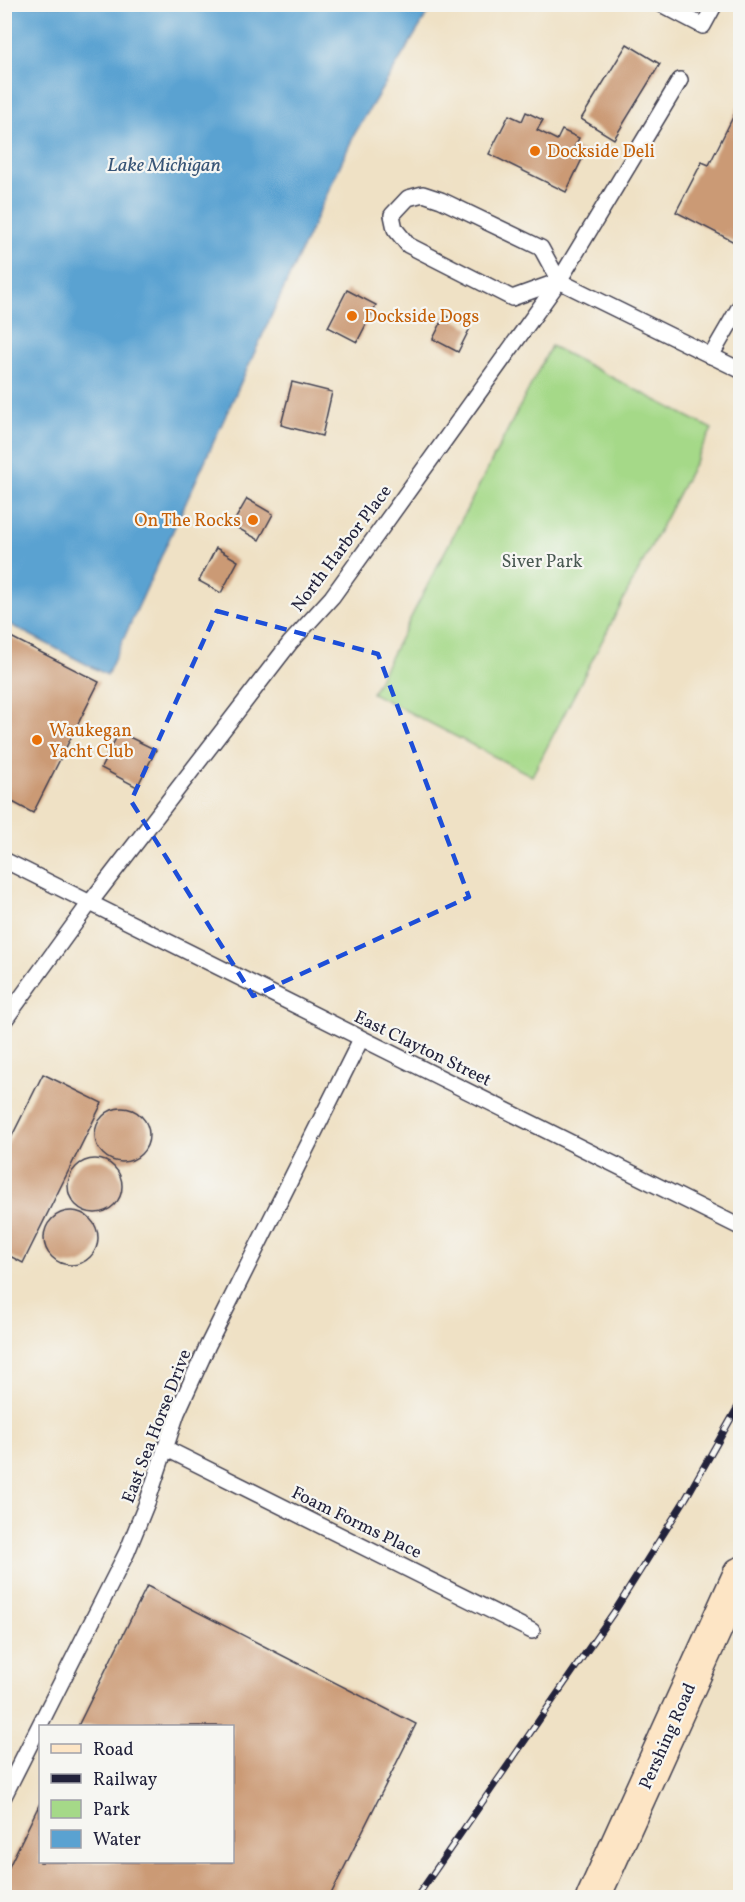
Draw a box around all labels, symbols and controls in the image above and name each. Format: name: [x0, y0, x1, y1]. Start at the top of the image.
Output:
place label: Dockside Deli: [547, 140, 655, 165]
marker: Dockside Deli: [528, 144, 542, 158]
water label: Lake Michigan: [107, 152, 221, 180]
place label: Dockside Dogs: [364, 305, 479, 330]
marker: Dockside Dogs: [345, 309, 359, 323]
street label: North Harbor Place: [286, 480, 398, 618]
place label: On The Rocks: [134, 509, 241, 534]
marker: On The Rocks: [246, 513, 260, 527]
park label: Siver Park: [501, 550, 583, 575]
place label: Waukegan Yacht Club: [49, 719, 134, 765]
marker: Waukegan Yacht Club: [30, 733, 44, 747]
street label: East Clayton Street: [349, 1005, 495, 1093]
street label: East Sea Horse Drive: [117, 1346, 198, 1507]
street label: Foam Forms Place: [287, 1481, 426, 1566]
street label: Pershing Road: [634, 1679, 703, 1794]
legend: [39, 1725, 234, 1863]
text: Road: [93, 1738, 134, 1763]
text: Railway: [93, 1768, 157, 1793]
text: Park: [93, 1798, 130, 1823]
text: Water: [93, 1828, 141, 1853]

